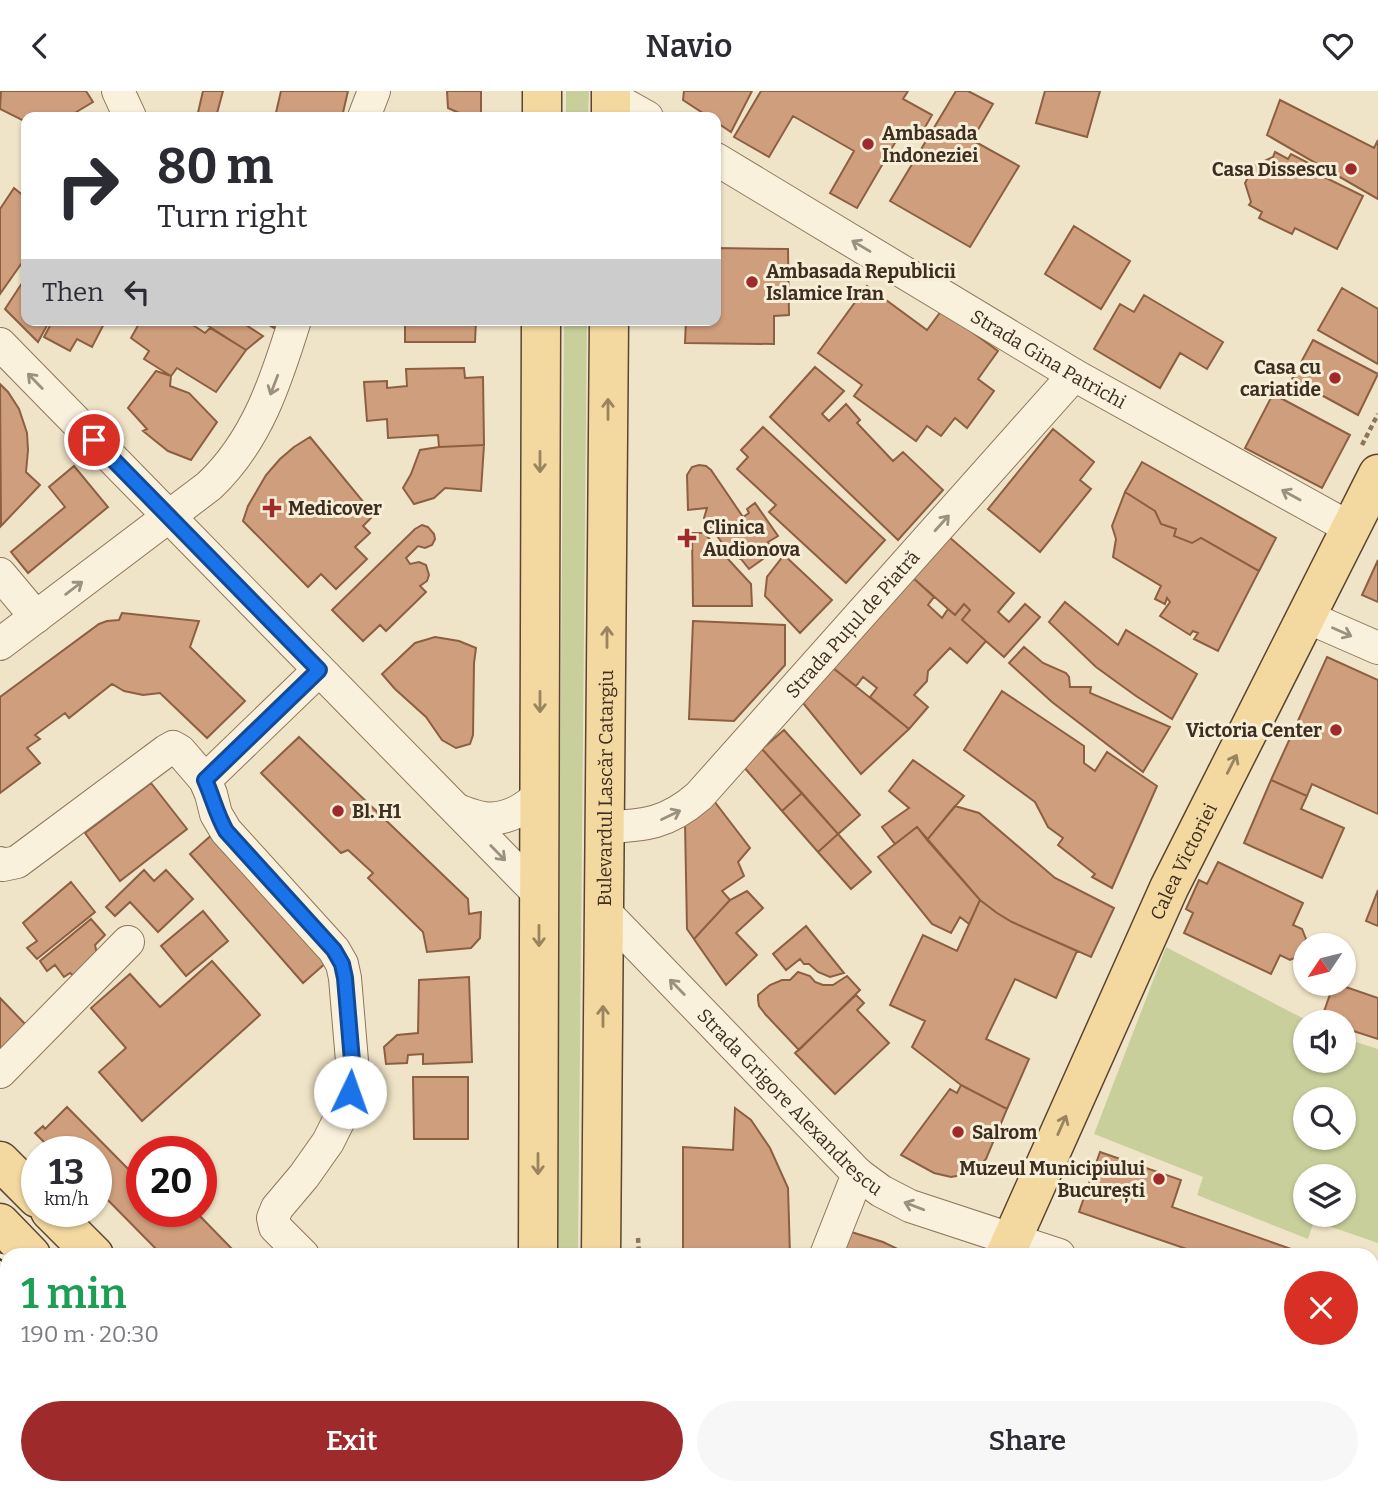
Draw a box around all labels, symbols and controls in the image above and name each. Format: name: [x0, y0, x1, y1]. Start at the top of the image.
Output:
icon: back: [21, 27, 59, 65]
text: Navio: [646, 27, 732, 65]
icon: heart: [1319, 27, 1357, 65]
place label: Ambasada Indoneziei: [882, 122, 978, 167]
marker: Ambasada Indoneziei: [860, 136, 876, 152]
text: 80 m: [157, 137, 273, 196]
icon: right: [42, 140, 133, 231]
place label: Casa Dissescu: [1212, 158, 1337, 181]
marker: Casa Dissescu: [1343, 161, 1359, 177]
text: Turn right: [157, 197, 308, 235]
one-way arrow: [851, 239, 871, 253]
place label: Ambasada Republicii Islamice Iran: [766, 260, 956, 305]
icon: left: [118, 273, 156, 311]
marker: Ambasada Republicii Islamice Iran: [744, 274, 760, 290]
text: Then: [42, 277, 104, 308]
street label: Strada Gina Patrichi: [967, 304, 1131, 413]
place label: Casa cu cariatide: [1240, 356, 1321, 401]
marker: Casa cu cariatide: [1327, 370, 1343, 386]
one-way arrow: [27, 372, 44, 389]
one-way arrow: [266, 373, 279, 395]
one-way arrow: [602, 398, 615, 421]
pin: [64, 410, 124, 470]
icon: arrive: [75, 421, 113, 459]
one-way arrow: [533, 450, 547, 473]
one-way arrow: [1281, 488, 1301, 502]
place label: Medicover: [288, 497, 382, 520]
marker: Medicover: [262, 498, 282, 518]
one-way arrow: [934, 514, 950, 532]
place label: Clinica Audionova: [703, 516, 800, 561]
marker: Clinica Audionova: [677, 528, 697, 548]
street label: Strada Puțul de Piatră: [780, 545, 924, 703]
one-way arrow: [64, 581, 83, 595]
one-way arrow: [600, 625, 614, 648]
one-way arrow: [1331, 626, 1353, 639]
street label: Bulevardul Lascăr Catargiu: [592, 669, 618, 906]
one-way arrow: [533, 690, 547, 713]
place label: Victoria Center: [1186, 719, 1322, 742]
marker: Victoria Center: [1328, 722, 1344, 738]
one-way arrow: [1226, 754, 1239, 775]
street label: Calea Victoriei: [1145, 799, 1222, 923]
place label: Bl. H1: [352, 800, 402, 823]
marker: Bl. H1: [330, 803, 346, 819]
one-way arrow: [660, 808, 681, 821]
one-way arrow: [489, 844, 506, 861]
one-way arrow: [532, 925, 546, 948]
north arrow: [1293, 933, 1356, 996]
map controls: [1293, 933, 1356, 1227]
one-way arrow: [669, 978, 686, 995]
street label: Strada Grigore Alexandrescu: [693, 1004, 887, 1200]
one-way arrow: [596, 1005, 610, 1028]
button: sound: [1293, 1010, 1356, 1073]
position arrow: [313, 1055, 387, 1129]
button: search: [1293, 1087, 1356, 1150]
one-way arrow: [1056, 1115, 1069, 1136]
place label: Salrom: [972, 1121, 1037, 1144]
marker: Salrom: [950, 1124, 966, 1140]
speed limit sign: 20: [126, 1136, 217, 1227]
text: 13: [49, 1151, 84, 1193]
one-way arrow: [531, 1152, 545, 1175]
place label: Muzeul Municipiului București: [959, 1157, 1145, 1204]
button: layers: [1293, 1164, 1356, 1227]
marker: Muzeul Municipiului București: [1151, 1171, 1167, 1187]
text: km/h: [44, 1188, 89, 1210]
one-way arrow: [904, 1199, 925, 1212]
text: 1 min: [21, 1269, 127, 1319]
button: close: [1284, 1271, 1358, 1345]
text: 190 m · 20:30: [21, 1320, 159, 1348]
button: Exit: [21, 1401, 683, 1481]
button: Share: [697, 1401, 1358, 1481]

